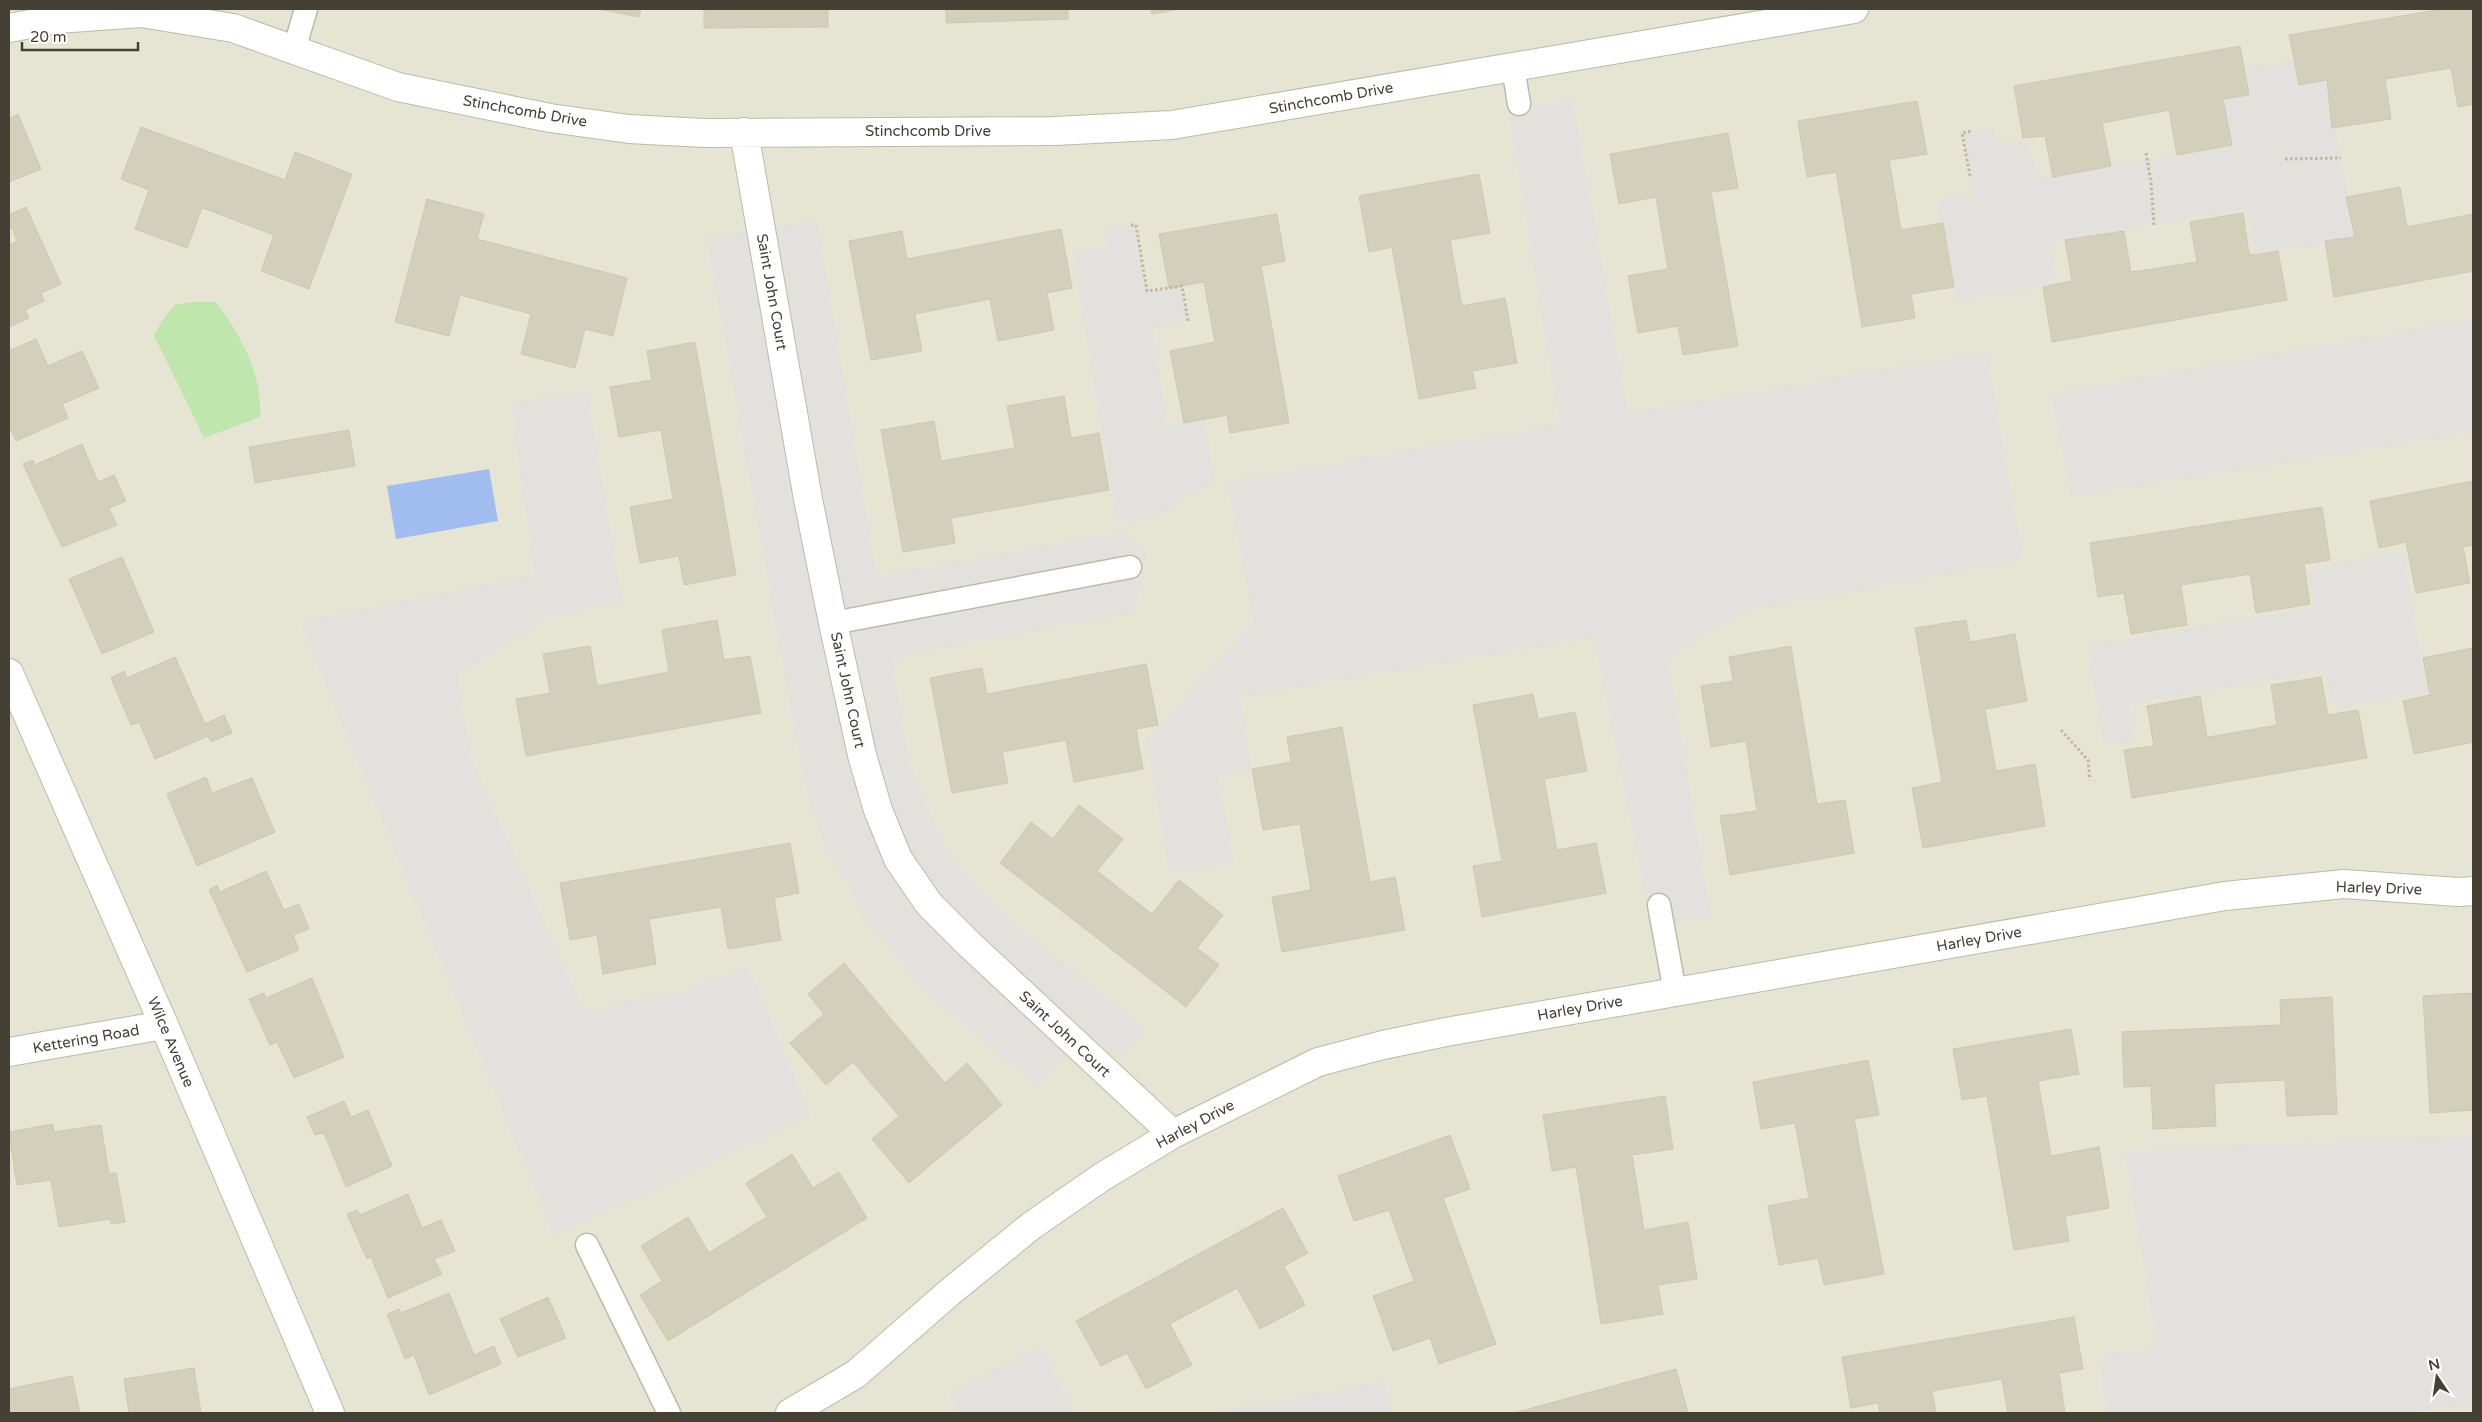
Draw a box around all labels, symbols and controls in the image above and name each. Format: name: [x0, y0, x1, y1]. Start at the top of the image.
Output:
scale bar: [22, 20, 139, 52]
text: 20 m: [30, 28, 67, 46]
street label: Stinchcomb Drive: [1268, 78, 1394, 118]
street label: Stinchcomb Drive: [462, 91, 588, 131]
street label: Stinchcomb Drive: [865, 122, 991, 140]
street label: Saint John Court: [753, 232, 791, 352]
street label: Saint John Court: [827, 630, 869, 750]
street label: Harley Drive: [2335, 877, 2423, 899]
street label: Harley Drive: [1935, 923, 2023, 955]
street label: Saint John Court: [1016, 987, 1115, 1081]
street label: Harley Drive: [1536, 992, 1624, 1024]
street label: Wilce Avenue: [144, 994, 198, 1090]
street label: Kettering Road: [31, 1021, 141, 1057]
street label: Harley Drive: [1153, 1096, 1237, 1152]
north arrow: [2412, 1352, 2462, 1402]
text: N: [2427, 1355, 2442, 1374]

